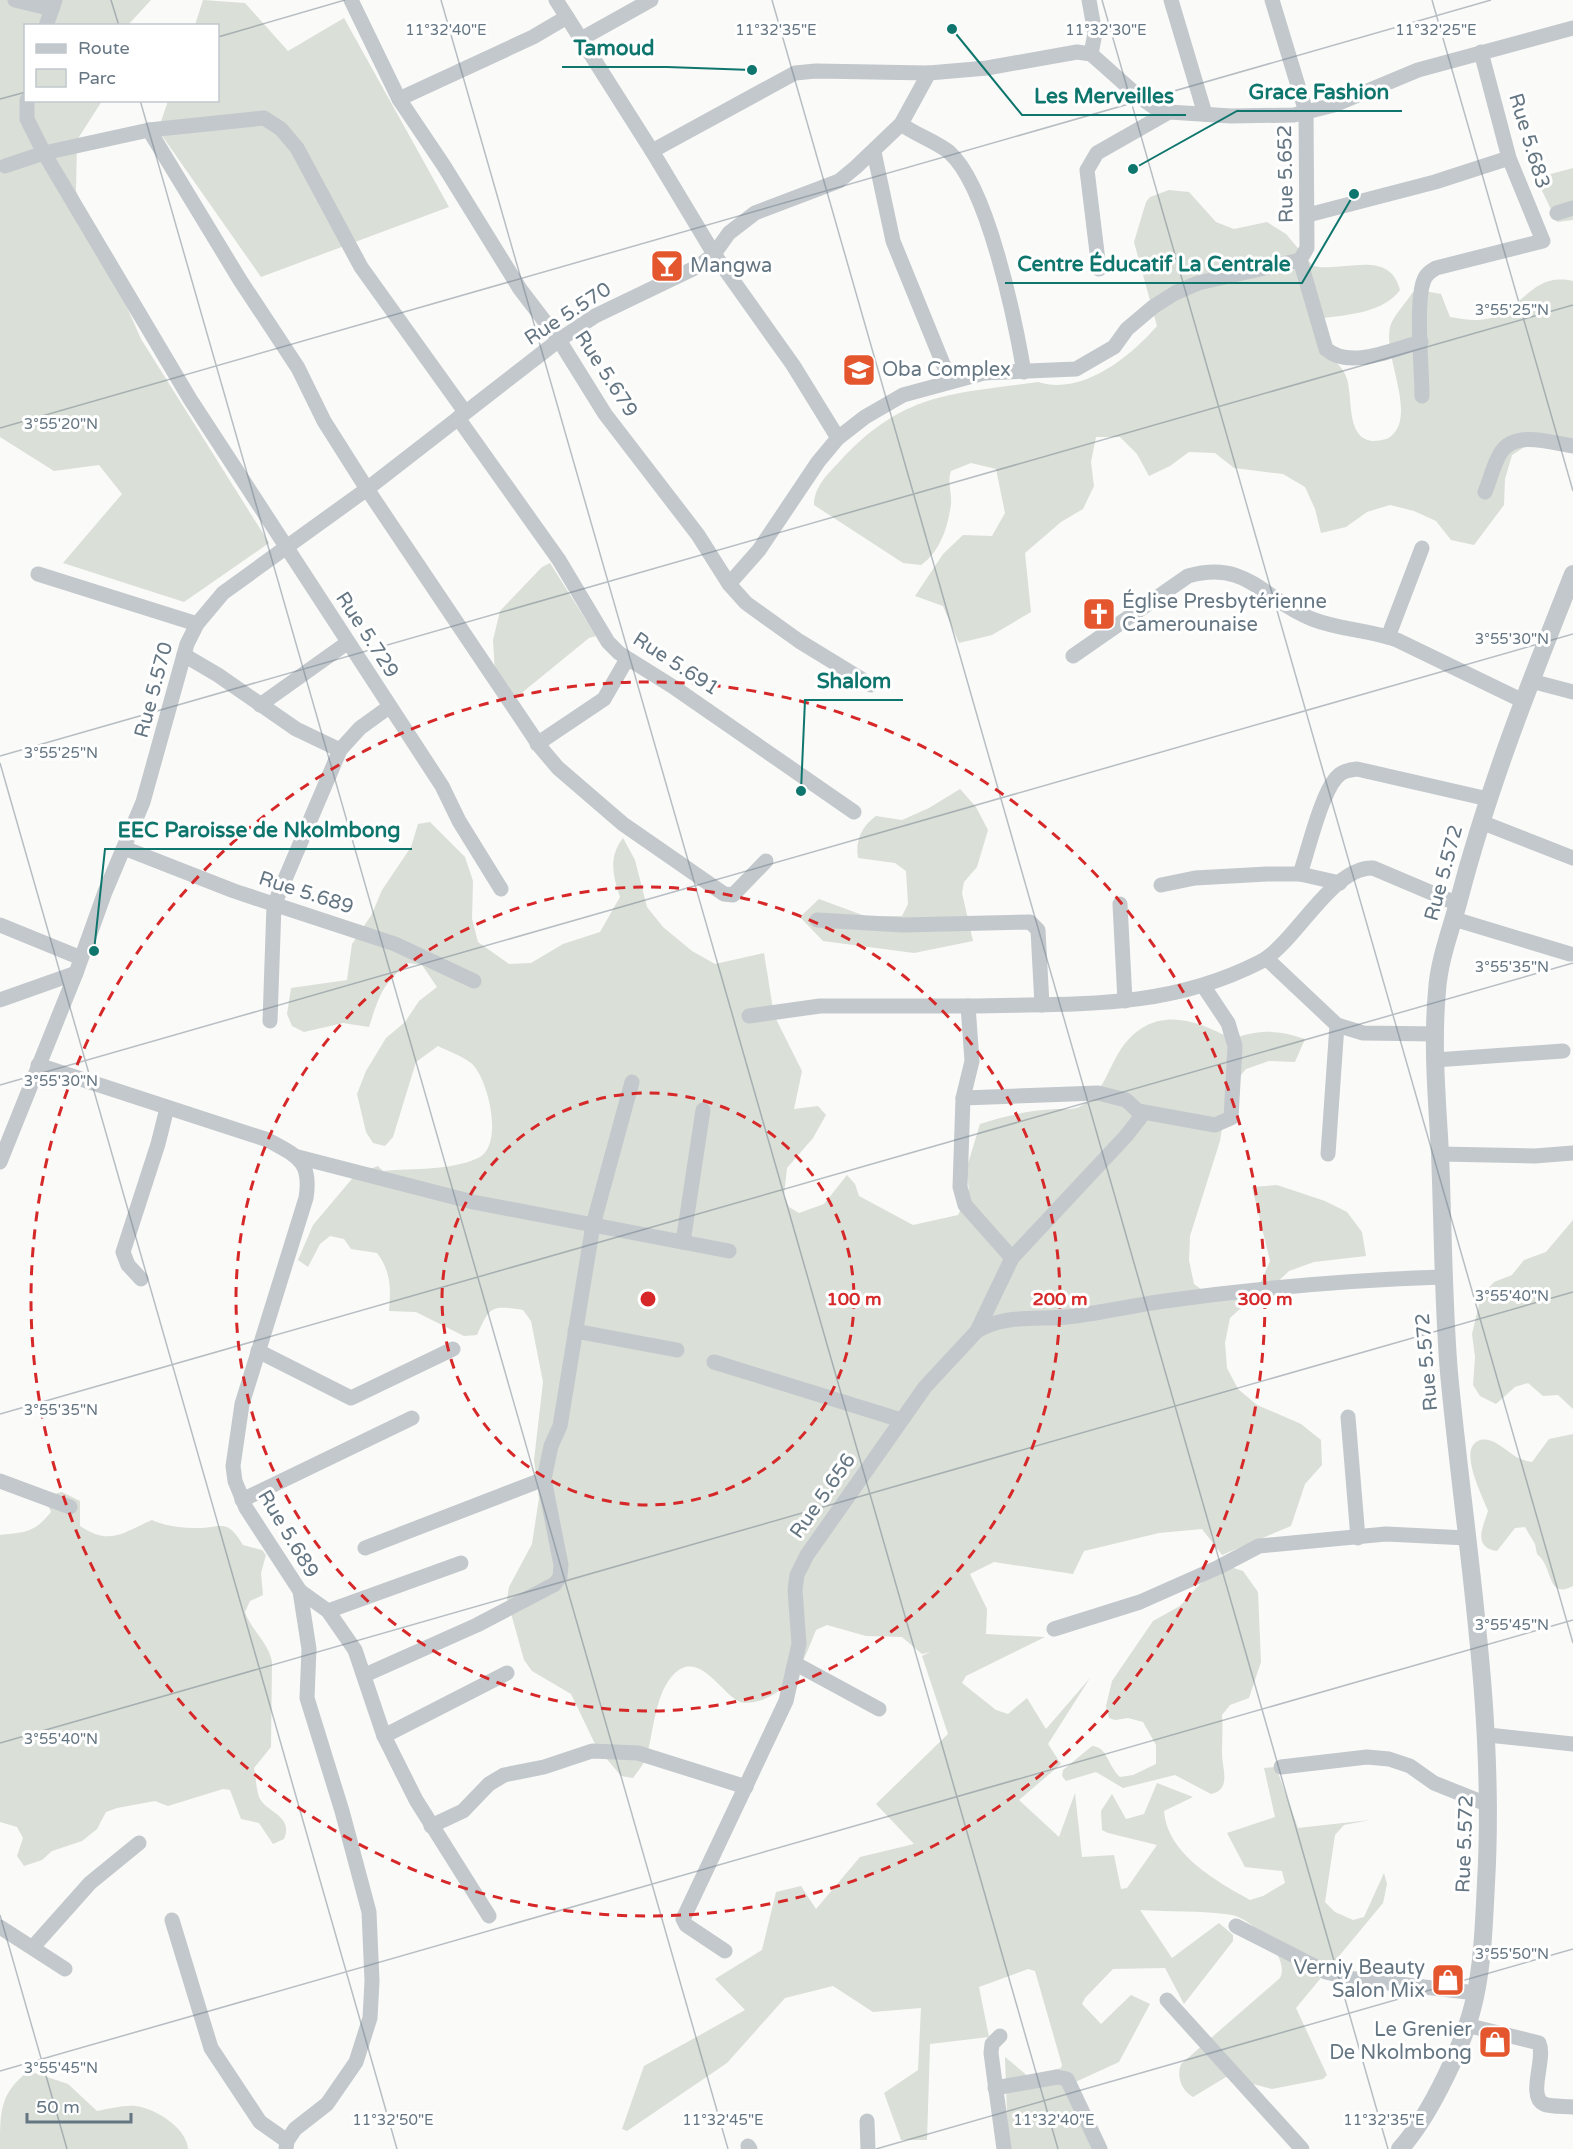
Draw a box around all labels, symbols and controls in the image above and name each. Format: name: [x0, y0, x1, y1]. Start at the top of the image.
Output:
text: 11°32'40"E: [405, 21, 487, 39]
text: 11°32'35"E: [735, 21, 817, 39]
text: 11°32'30"E: [1065, 21, 1147, 39]
text: 11°32'25"E: [1395, 21, 1477, 39]
legend: [24, 24, 219, 102]
callout: Tamoud: [562, 28, 667, 67]
text: Tamoud: [573, 36, 655, 61]
text: Route: [78, 37, 130, 59]
text: Parc: [78, 67, 116, 89]
callout: Grace Fashion: [1237, 72, 1402, 111]
callout: Les Merveilles: [1022, 76, 1186, 115]
text: Grace Fashion: [1249, 80, 1389, 105]
text: Les Merveilles: [1034, 84, 1174, 109]
street label: Rue 5.683: [1503, 91, 1555, 191]
street label: Rue 5.652: [1273, 125, 1299, 223]
callout: Centre Éducatif La Centrale: [1005, 244, 1302, 283]
bar icon: Mangwa: [649, 248, 685, 284]
text: Centre Éducatif La Centrale: [1017, 251, 1291, 277]
place label: Mangwa: [690, 254, 772, 278]
street label: Rue 5.570: [520, 277, 616, 351]
text: 3°55'25"N: [1475, 301, 1549, 319]
street label: Rue 5.679: [569, 326, 643, 422]
school or university icon: Oba Complex: [841, 352, 877, 388]
place label: Oba Complex: [882, 358, 1011, 382]
text: 3°55'20"N: [24, 415, 98, 433]
street label: Rue 5.729: [330, 587, 404, 683]
place label: Église Presbytérienne Camerounaise: [1122, 589, 1327, 637]
church icon: Église Presbytérienne Camerounaise: [1081, 596, 1117, 632]
street label: Rue 5.691: [628, 627, 724, 701]
text: 3°55'30"N: [1475, 630, 1549, 648]
street label: Rue 5.570: [130, 639, 178, 741]
callout: Shalom: [805, 661, 903, 700]
text: Shalom: [817, 669, 891, 694]
text: 3°55'25"N: [24, 744, 98, 762]
callout: EEC Paroisse de Nkolmbong: [105, 810, 412, 849]
text: EEC Paroisse de Nkolmbong: [117, 818, 401, 843]
street label: Rue 5.572: [1420, 822, 1468, 924]
street label: Rue 5.689: [256, 866, 356, 920]
text: 3°55'35"N: [1475, 958, 1549, 976]
text: 3°55'30"N: [24, 1072, 98, 1090]
text: 3°55'40"N: [1475, 1287, 1549, 1305]
text: 100 m: [826, 1288, 882, 1310]
text: 200 m: [1032, 1288, 1088, 1310]
text: 300 m: [1237, 1288, 1293, 1310]
centre of rings: [638, 1289, 658, 1309]
street label: Rue 5.572: [1411, 1312, 1443, 1412]
text: 3°55'35"N: [24, 1401, 98, 1419]
street label: Rue 5.656: [785, 1449, 861, 1543]
street label: Rue 5.689: [252, 1486, 324, 1582]
text: 3°55'45"N: [1475, 1616, 1549, 1634]
text: 3°55'40"N: [24, 1730, 98, 1748]
street label: Rue 5.572: [1451, 1795, 1479, 1893]
text: 3°55'50"N: [1475, 1945, 1549, 1963]
place label: Verniy Beauty Salon Mix: [1293, 1956, 1425, 2003]
shop icon: Verniy Beauty Salon Mix: [1430, 1962, 1466, 1998]
place label: Le Grenier De Nkolmbong: [1329, 2018, 1472, 2065]
shop icon: Le Grenier De Nkolmbong: [1477, 2024, 1513, 2060]
text: 3°55'45"N: [24, 2059, 98, 2077]
scale bar: [27, 2086, 130, 2124]
text: 50 m: [36, 2096, 80, 2118]
text: 11°32'50"E: [352, 2111, 434, 2129]
text: 11°32'45"E: [682, 2111, 764, 2129]
text: 11°32'40"E: [1013, 2111, 1095, 2129]
text: 11°32'35"E: [1343, 2111, 1425, 2129]

